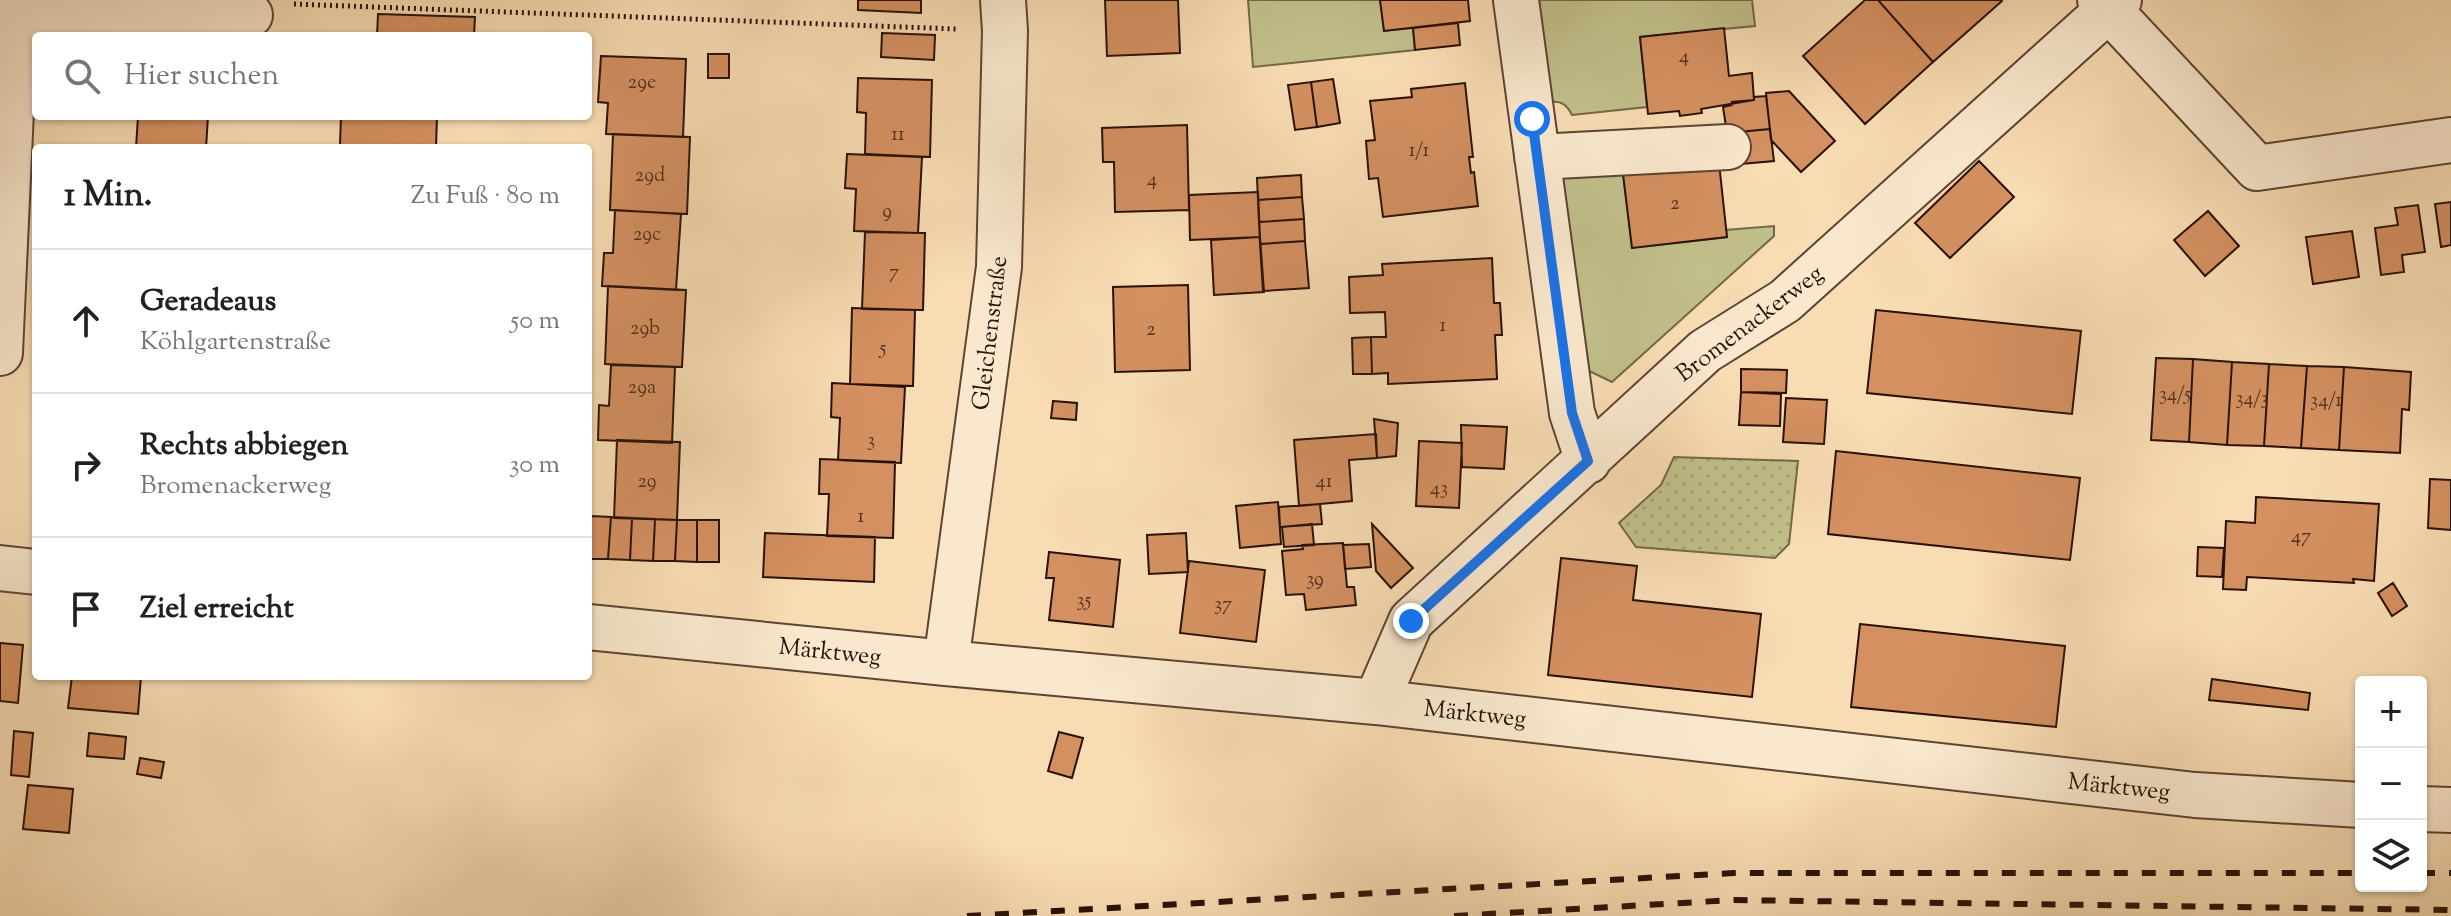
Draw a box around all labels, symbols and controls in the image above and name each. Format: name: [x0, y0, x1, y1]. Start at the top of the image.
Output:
search box: [32, 32, 592, 120]
house number: 4: [1679, 43, 1689, 72]
icon: search: [60, 54, 104, 98]
text: Hier suchen: [124, 55, 279, 98]
house number: 29e: [628, 69, 656, 98]
route start: [1514, 101, 1550, 137]
house number: 11: [891, 121, 905, 150]
house number: 1/1: [1409, 137, 1429, 166]
house number: 29d: [635, 162, 665, 191]
house number: 4: [1147, 166, 1157, 195]
text: 1 Min.: [64, 172, 152, 221]
text: Zu Fuß · 80 m: [411, 178, 560, 215]
house number: 2: [1670, 190, 1680, 219]
house number: 9: [882, 198, 892, 227]
house number: 29c: [633, 221, 661, 250]
street label: Gleichenstraße: [965, 254, 1017, 412]
street label: Bromenackerweg: [1669, 258, 1831, 391]
house number: 7: [889, 259, 899, 288]
text: Geradeaus: [140, 281, 276, 324]
icon: ahead: [64, 299, 108, 343]
text: 50 m: [510, 303, 560, 340]
house number: 1: [1440, 312, 1447, 341]
house number: 29b: [630, 315, 660, 344]
house number: 2: [1146, 316, 1156, 345]
text: Köhlgartenstraße: [140, 324, 331, 361]
house number: 5: [879, 335, 887, 364]
house number: 29a: [628, 374, 656, 403]
house number: 34/5: [2159, 381, 2191, 410]
house number: 34/3: [2235, 385, 2269, 414]
house number: 34/1: [2310, 387, 2342, 416]
text: Rechts abbiegen: [140, 425, 348, 468]
house number: 3: [867, 427, 875, 456]
icon: right: [64, 443, 108, 487]
text: 30 m: [509, 447, 560, 484]
text: Bromenackerweg: [140, 468, 331, 505]
house number: 29: [637, 468, 657, 497]
house number: 41: [1316, 468, 1333, 497]
house number: 43: [1430, 475, 1448, 504]
house number: 1: [858, 503, 865, 532]
house number: 47: [2291, 523, 2311, 552]
house number: 39: [1306, 566, 1324, 595]
icon: arrive: [64, 587, 108, 631]
house number: 35: [1077, 587, 1092, 616]
text: Ziel erreicht: [140, 588, 294, 631]
house number: 37: [1214, 591, 1232, 620]
route end: [1393, 603, 1429, 639]
street label: Märktweg: [777, 631, 883, 675]
map controls: [2355, 676, 2427, 892]
button: +: [2355, 676, 2427, 748]
street label: Märktweg: [1422, 693, 1528, 737]
button: −: [2355, 748, 2427, 820]
street label: Märktweg: [2066, 766, 2172, 810]
button: layers: [2355, 820, 2427, 892]

